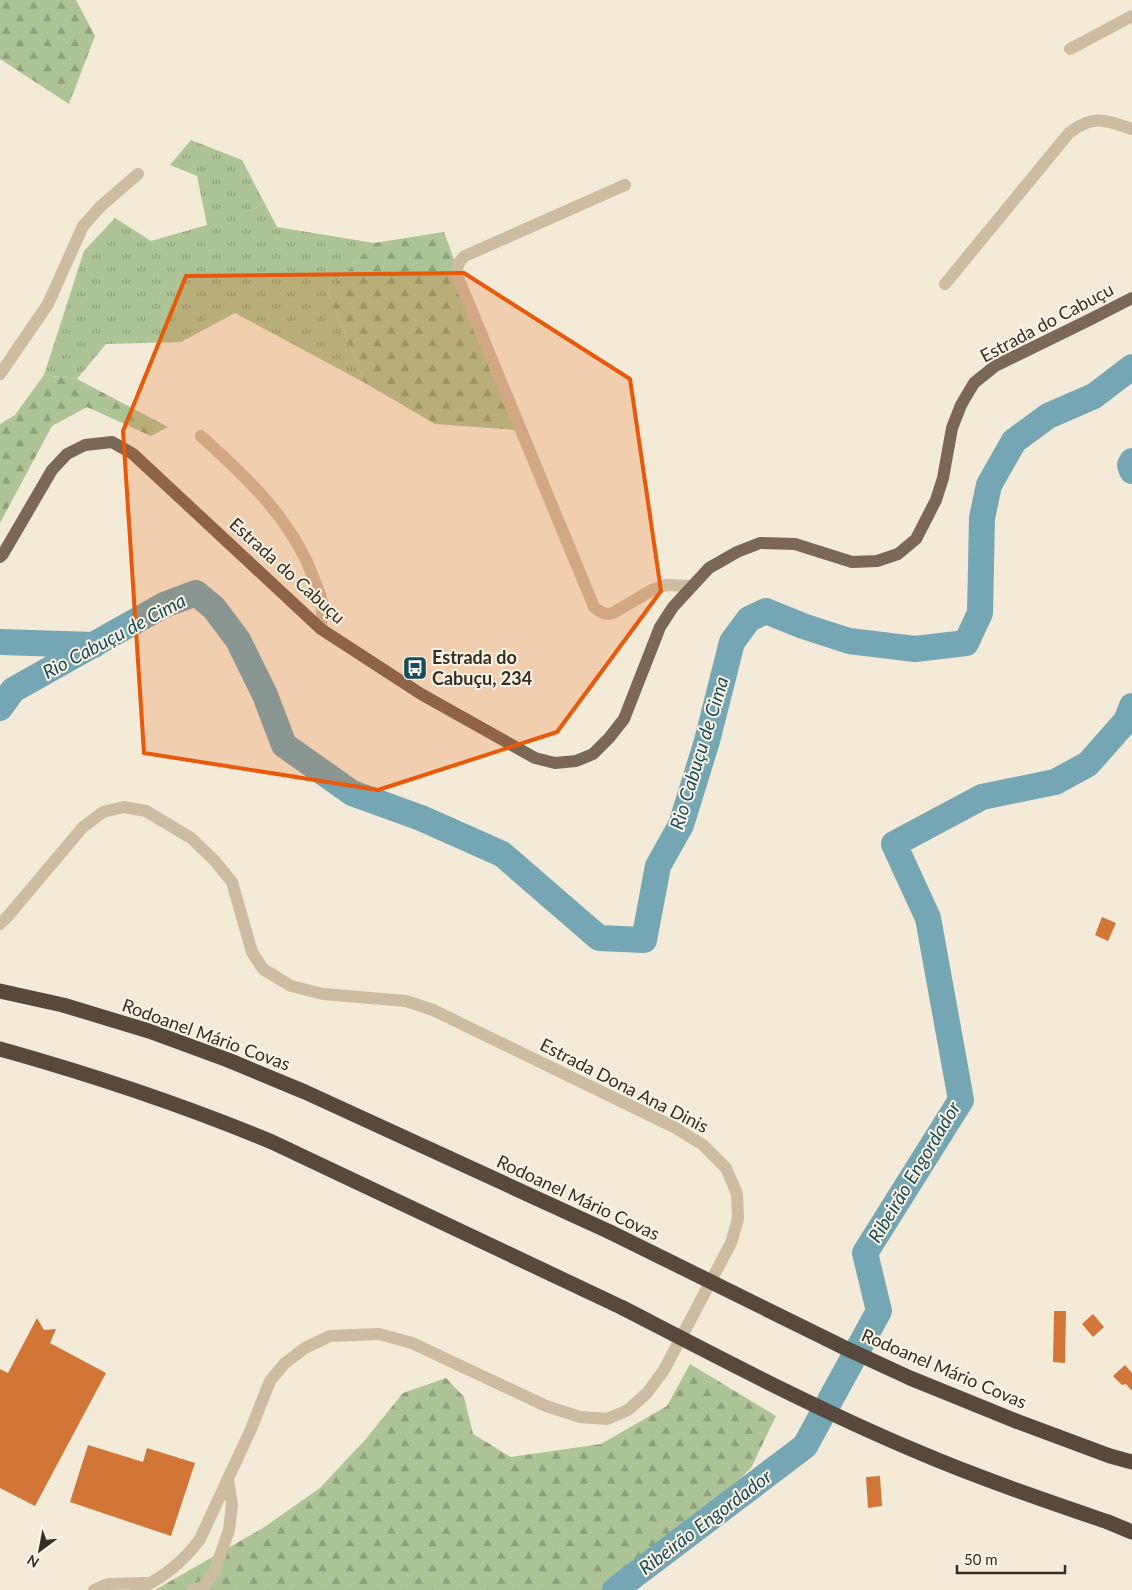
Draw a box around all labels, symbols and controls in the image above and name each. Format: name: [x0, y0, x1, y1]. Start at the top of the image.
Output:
street label: Estrada do Cabuçu: [976, 278, 1117, 367]
street label: Estrada do Cabuçu: [225, 513, 350, 628]
water label: Rio Cabuçu de Cima: [38, 588, 189, 683]
place label: Estrada do Cabuçu, 234: [432, 646, 532, 689]
bus stop icon: Estrada do Cabuçu, 234: [402, 655, 428, 681]
water label: Rio Cabuçu de Cima: [664, 674, 733, 832]
street label: Rodoanel Mário Covas: [119, 993, 294, 1075]
street label: Estrada Dona Ana Dinis: [537, 1033, 712, 1137]
water label: Ribeirão Engordador: [863, 1097, 965, 1246]
street label: Rodoanel Mário Covas: [493, 1150, 664, 1245]
street label: Rodoanel Mário Covas: [859, 1323, 1030, 1413]
water label: Ribeirão Engordador: [634, 1464, 776, 1579]
north arrow: [15, 1525, 65, 1575]
scale bar: [957, 1542, 1064, 1574]
text: 50 m: [964, 1550, 998, 1568]
text: N: [24, 1551, 42, 1572]

